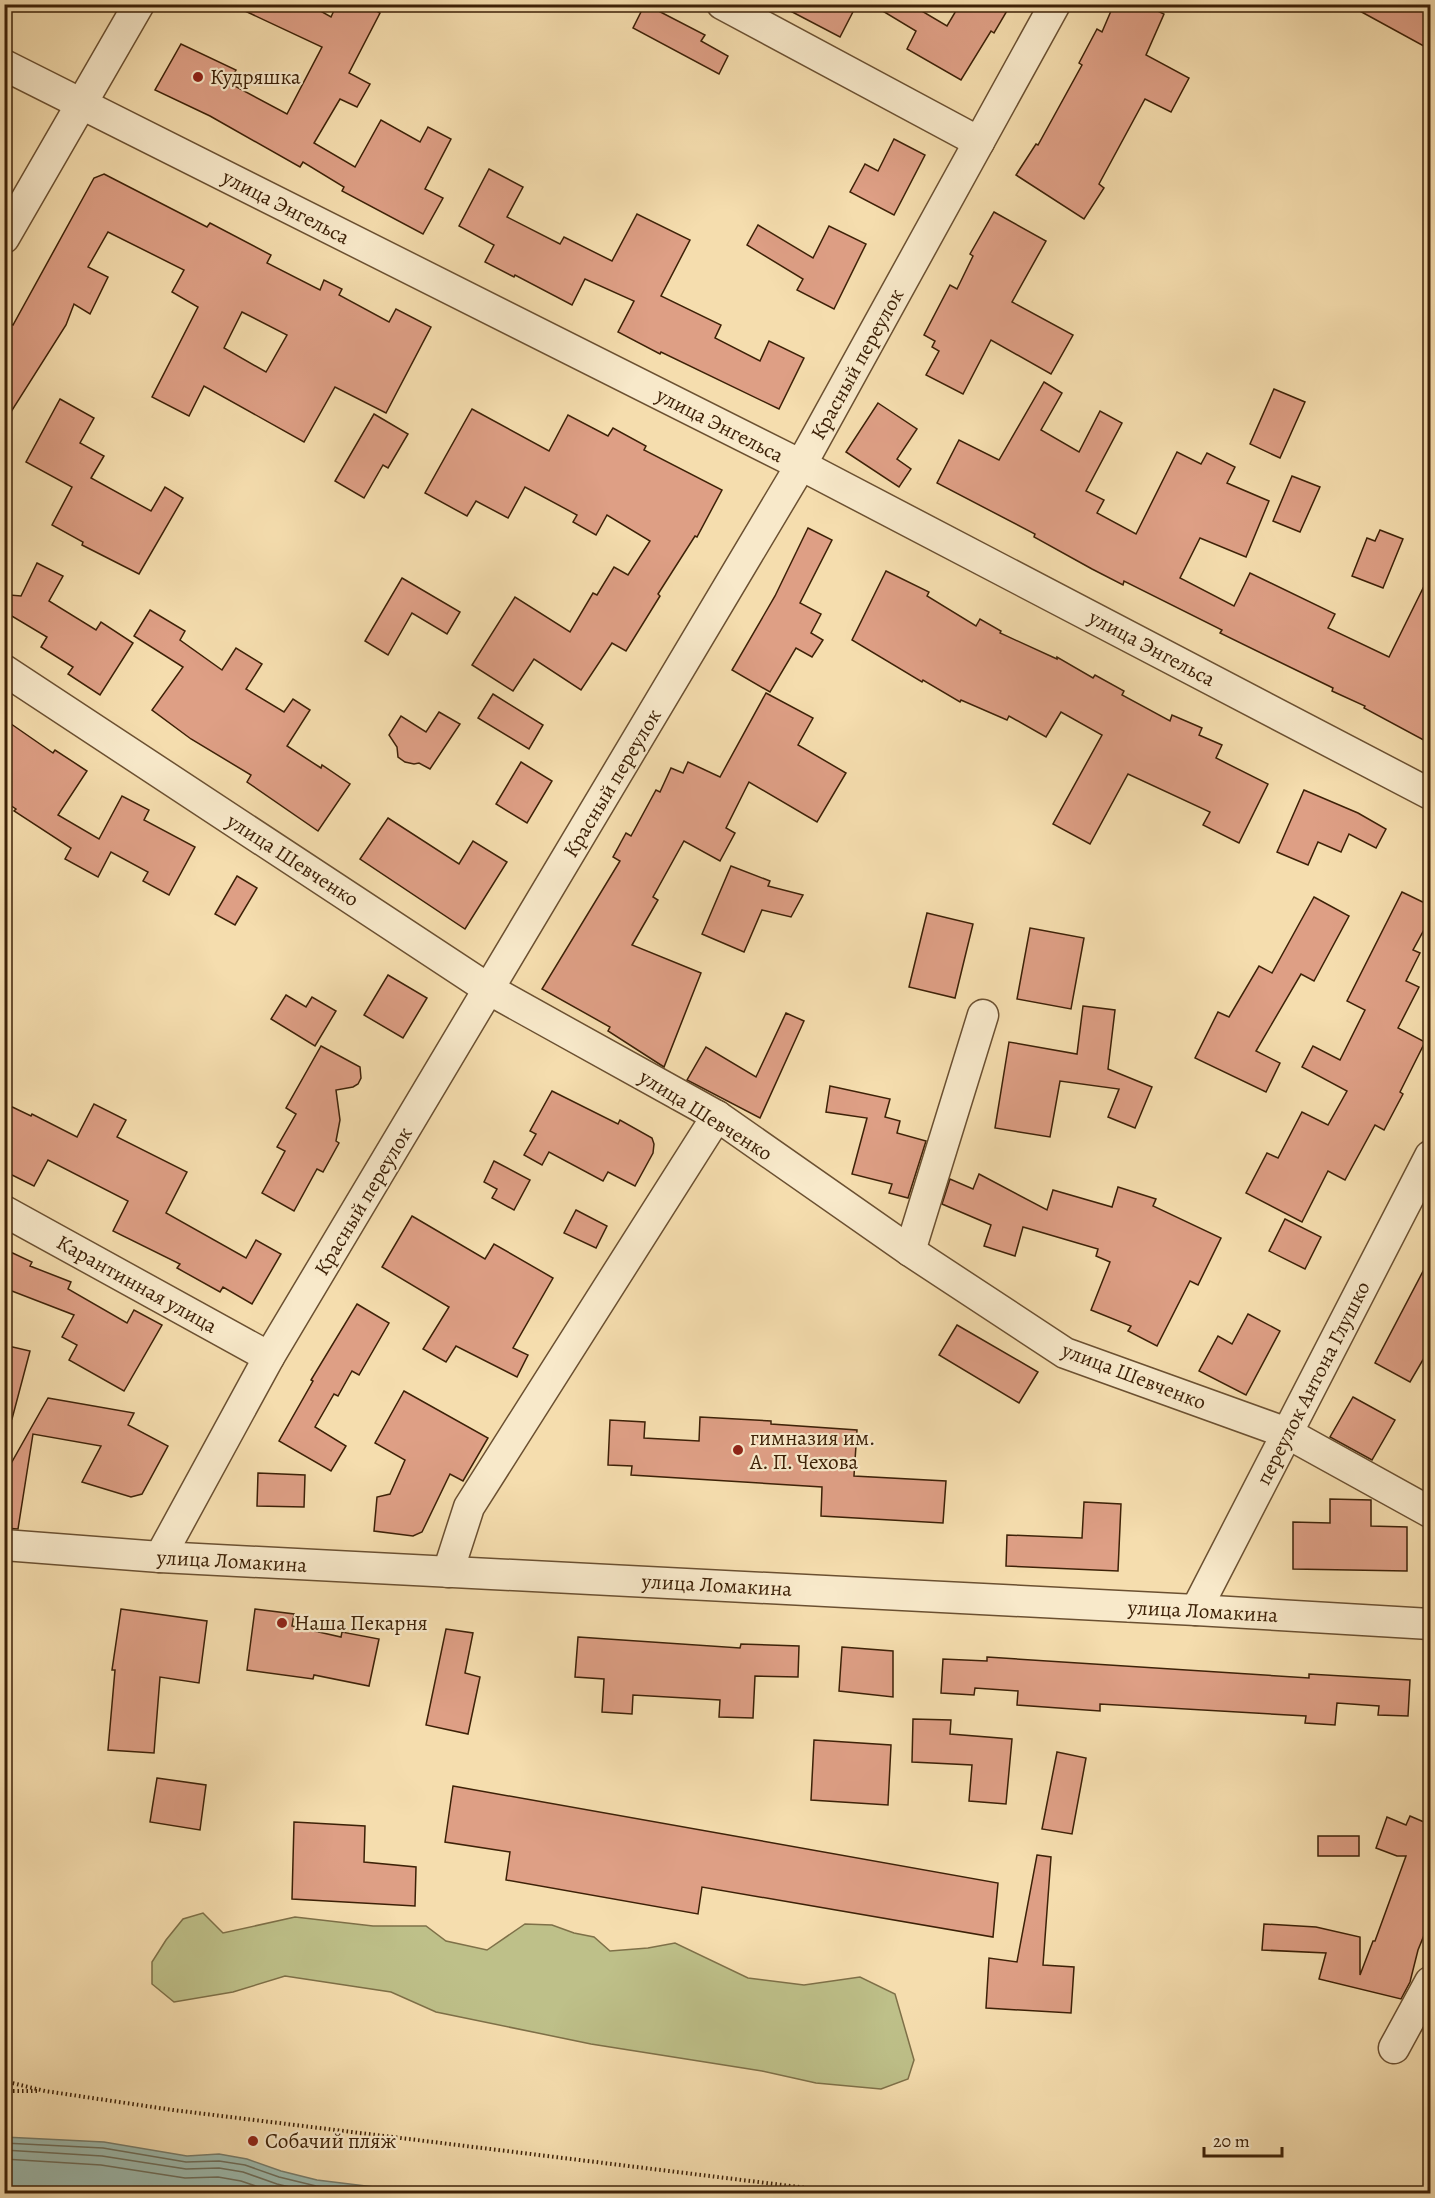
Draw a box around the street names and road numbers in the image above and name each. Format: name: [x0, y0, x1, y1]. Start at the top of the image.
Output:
street label: улица Энгельса: [217, 162, 355, 251]
street label: Красный переулок: [804, 283, 910, 445]
street label: улица Энгельса: [651, 380, 789, 469]
street label: улица Энгельса: [1083, 602, 1220, 693]
street label: Красный переулок: [556, 703, 668, 863]
street label: улица Шевченко: [221, 806, 364, 913]
street label: улица Шевченко: [633, 1062, 778, 1167]
street label: Красный переулок: [307, 1121, 419, 1281]
street label: Карантинная улица: [52, 1228, 223, 1340]
street label: переулок Антона Глушко: [1249, 1276, 1377, 1490]
street label: улица Шевченко: [1057, 1335, 1210, 1416]
street label: улица Ломакина: [155, 1543, 308, 1579]
street label: улица Ломакина: [640, 1567, 793, 1603]
street label: улица Ломакина: [1126, 1593, 1279, 1629]

